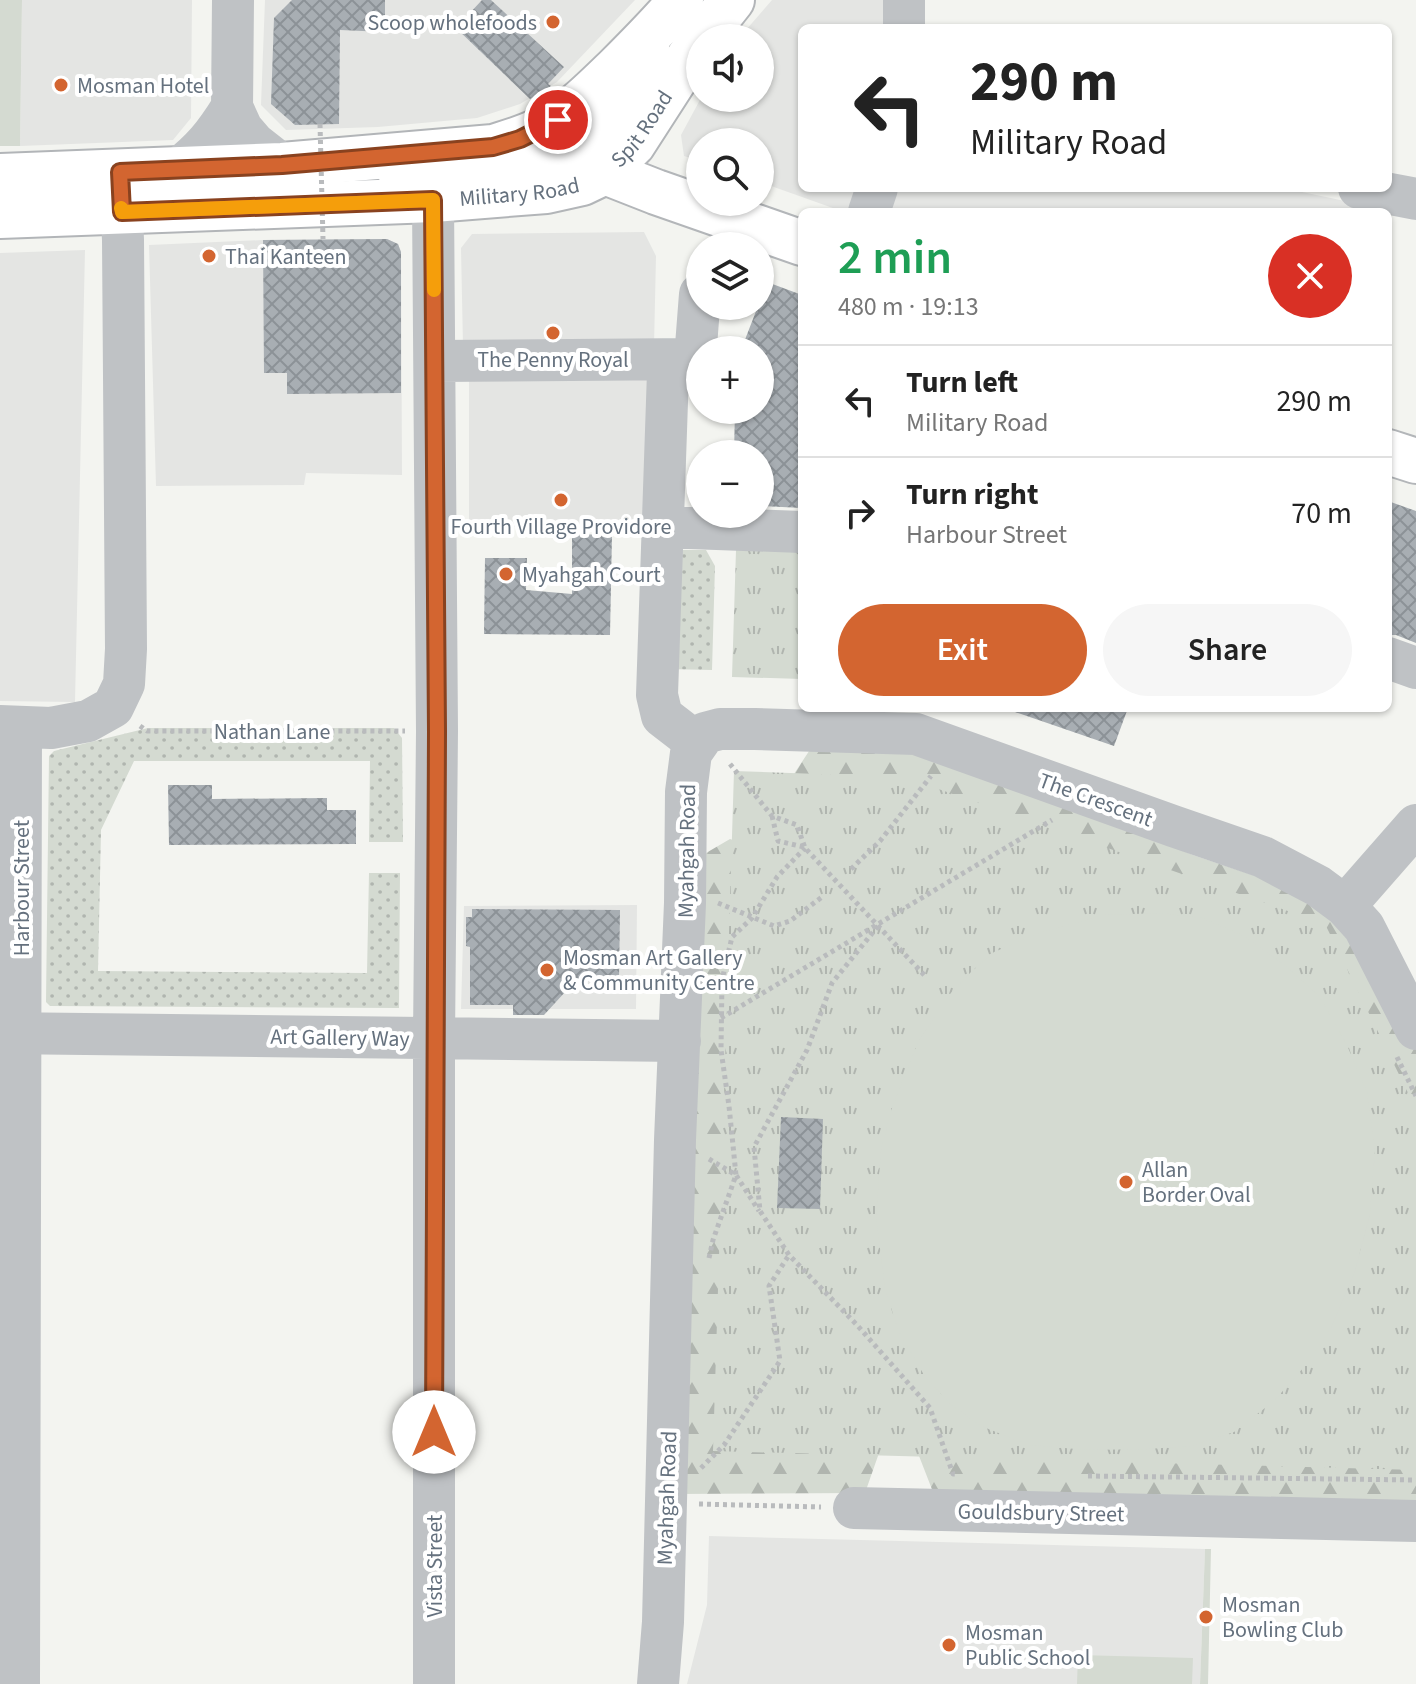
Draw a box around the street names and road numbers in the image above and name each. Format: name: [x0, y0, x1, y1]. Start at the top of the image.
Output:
street label: Spit Road: [603, 84, 681, 175]
street label: Military Road: [458, 169, 583, 215]
street label: Nathan Lane: [214, 716, 330, 748]
street label: The Crescent: [1034, 765, 1158, 836]
street label: Myahgah Road: [670, 784, 704, 918]
street label: Harbour Street: [6, 819, 38, 956]
street label: Art Gallery Way: [270, 1021, 411, 1055]
street label: Myahgah Road: [649, 1430, 685, 1566]
street label: Gouldsbury Street: [957, 1496, 1125, 1530]
street label: Vista Street: [419, 1514, 451, 1618]

